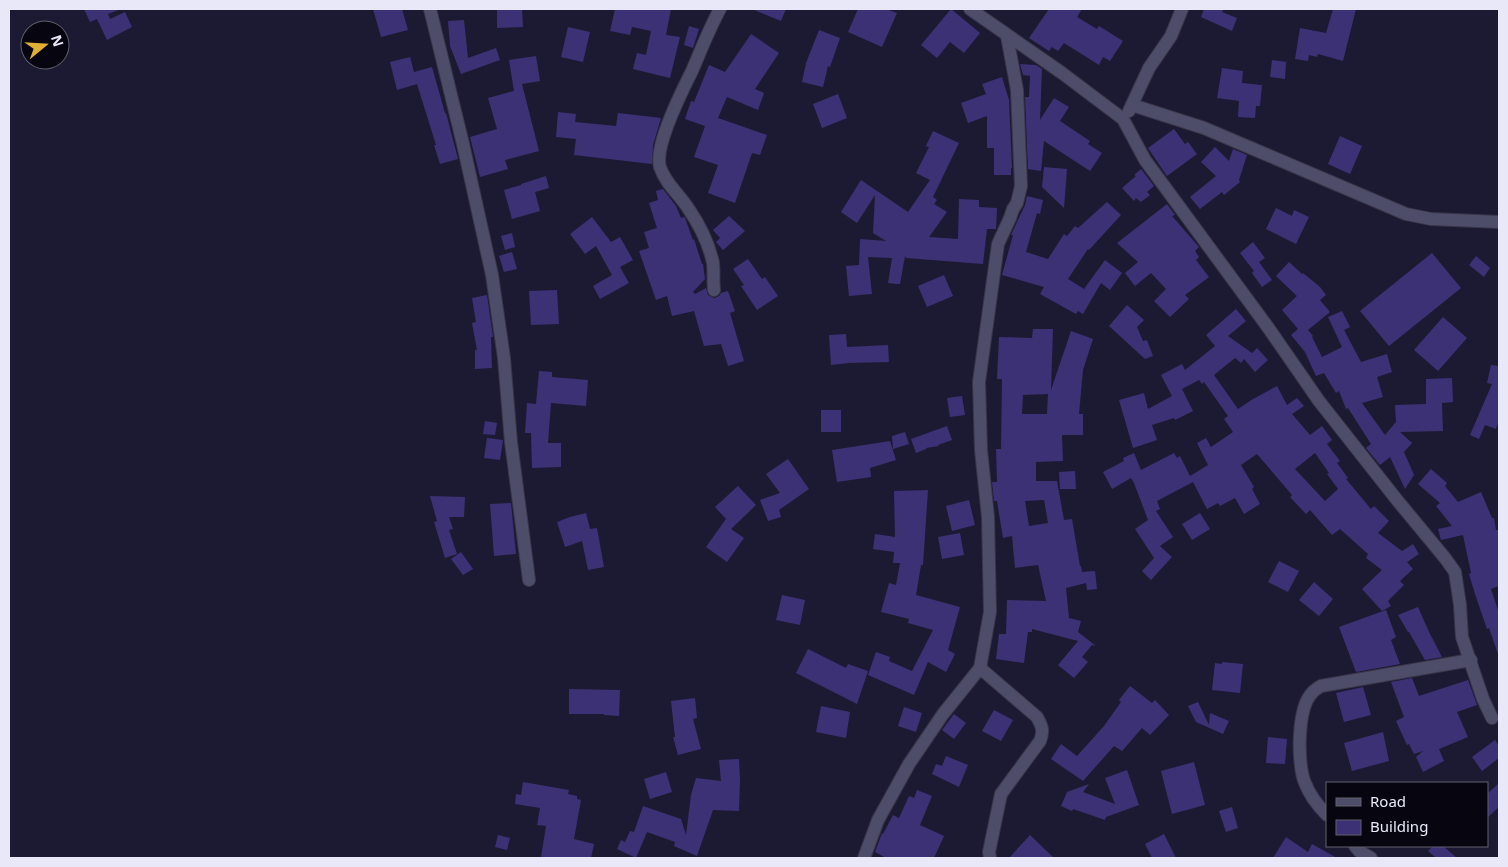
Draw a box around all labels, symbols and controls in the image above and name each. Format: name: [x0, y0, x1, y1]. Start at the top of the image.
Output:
north arrow: [20, 20, 70, 70]
text: N: [47, 32, 69, 49]
legend: [1326, 782, 1488, 847]
text: Road: [1370, 791, 1406, 811]
text: Building: [1370, 816, 1428, 836]

